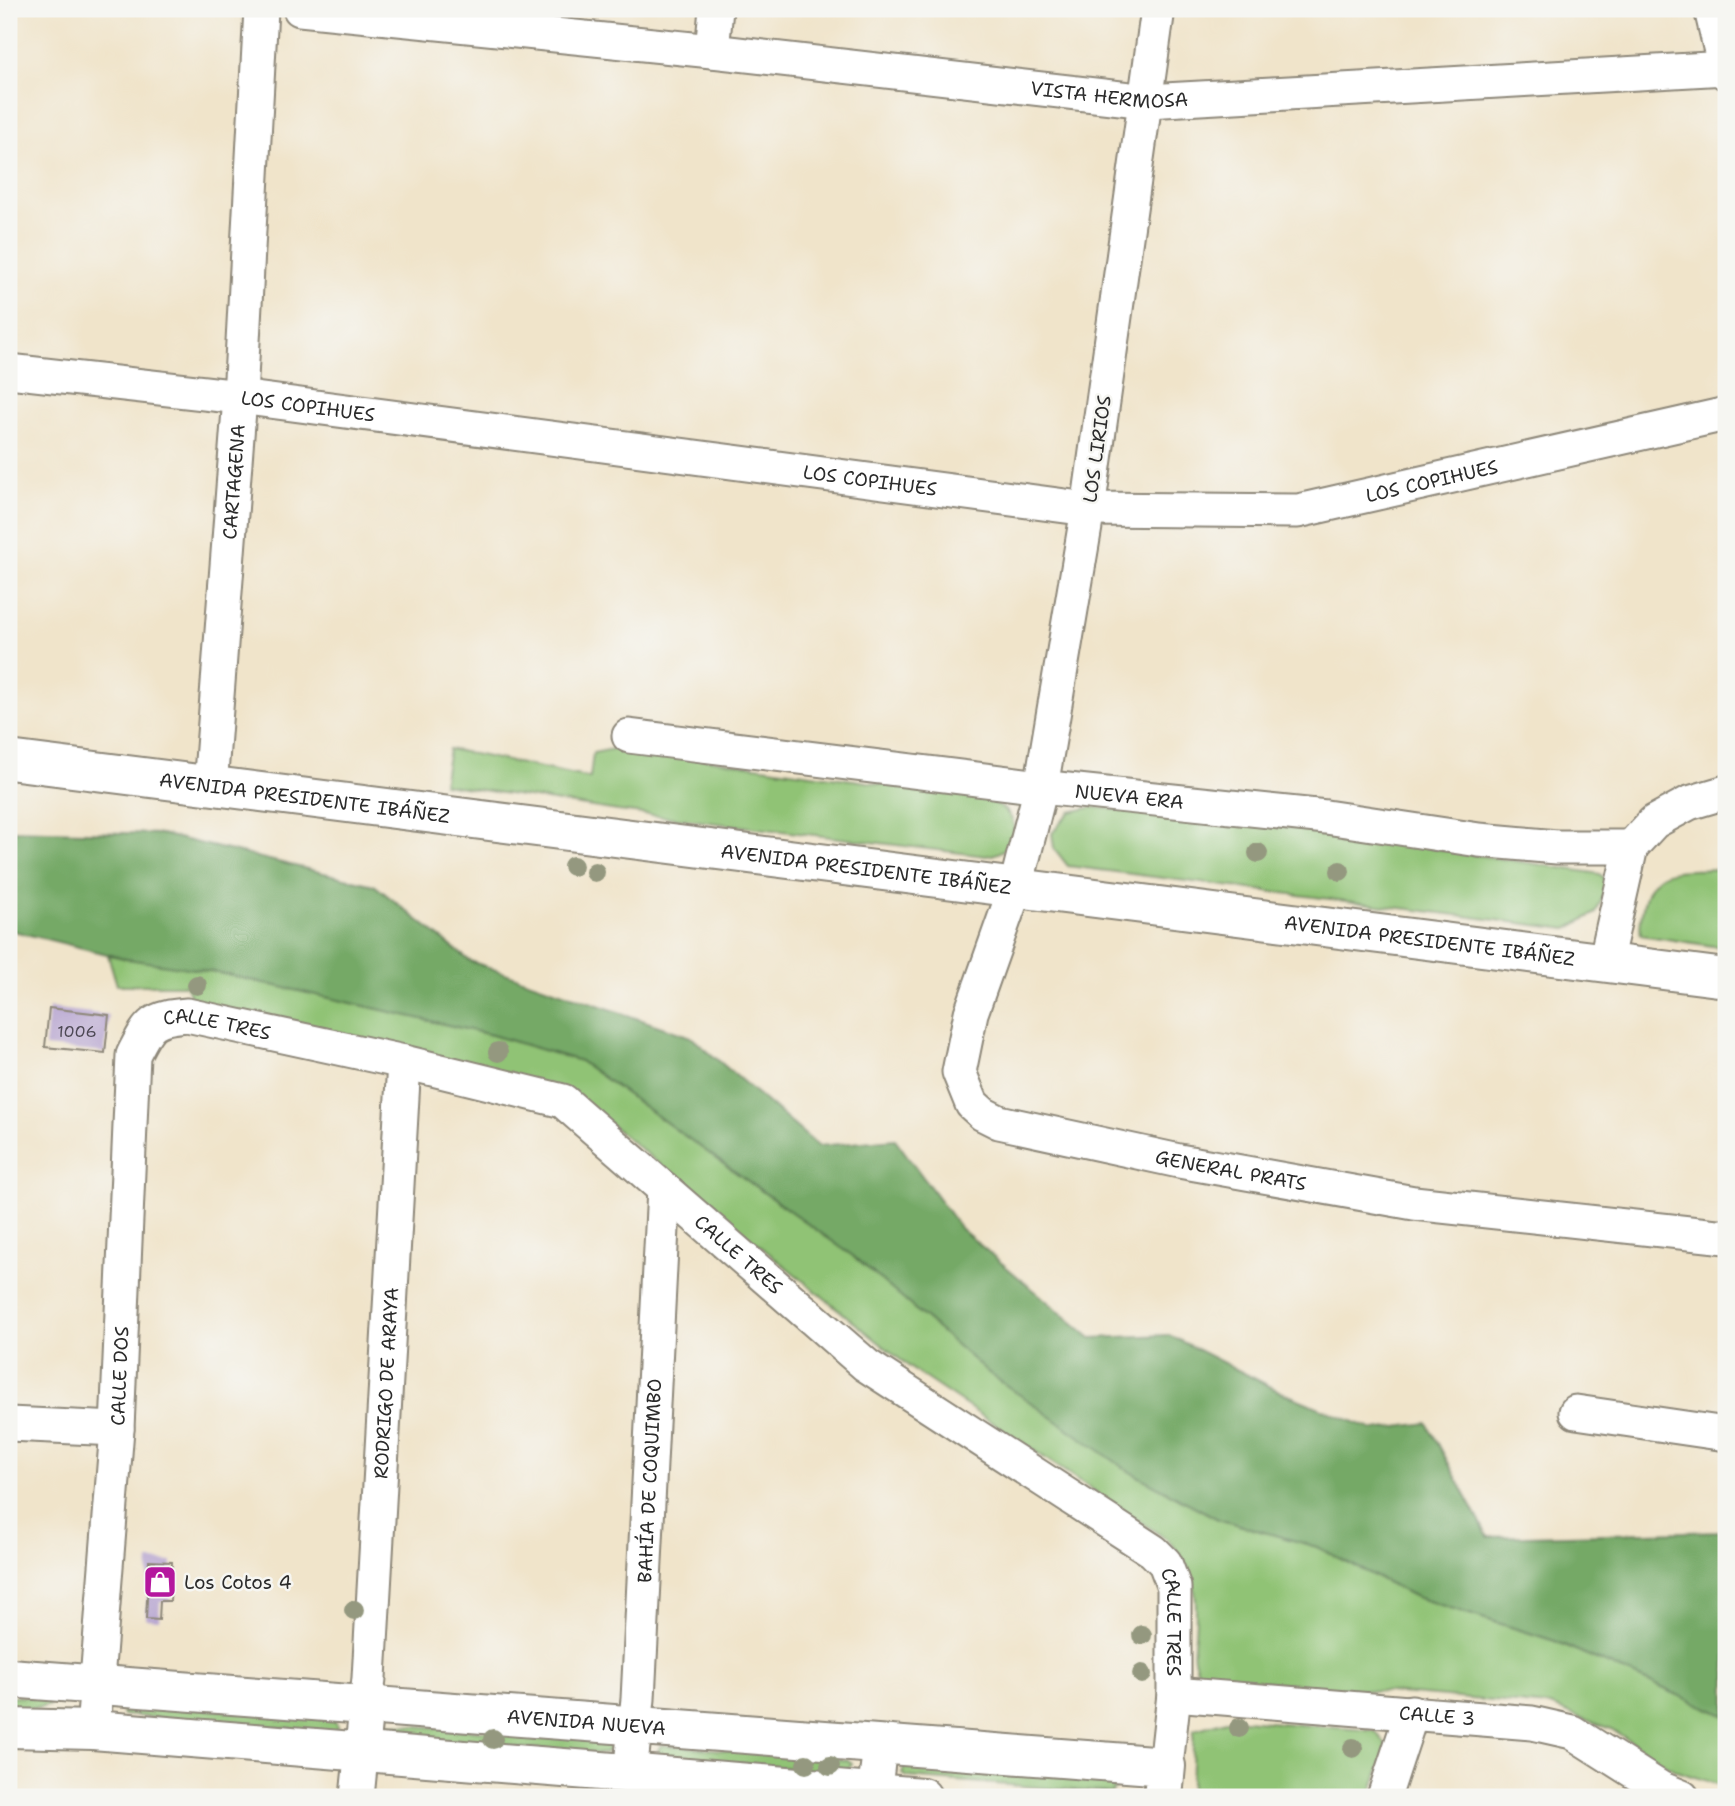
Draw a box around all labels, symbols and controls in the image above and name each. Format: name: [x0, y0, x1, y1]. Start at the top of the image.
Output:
street label: VISTA HERMOSA: [1029, 75, 1189, 114]
street label: LOS COPIHUES: [239, 385, 376, 427]
street label: LOS LIRIOS: [1077, 394, 1117, 504]
street label: CARTAGENA: [217, 423, 250, 541]
street label: LOS COPIHUES: [1363, 454, 1500, 508]
street label: LOS COPIHUES: [802, 459, 939, 501]
street label: AVENIDA PRESIDENTE IBÁÑEZ: [158, 767, 451, 828]
street label: NUEVA ERA: [1074, 778, 1185, 814]
street label: AVENIDA PRESIDENTE IBÁÑEZ: [719, 838, 1013, 900]
street label: AVENIDA PRESIDENTE IBÁÑEZ: [1283, 910, 1576, 971]
street label: CALLE TRES: [161, 1002, 273, 1045]
house number: 1006: [57, 1021, 97, 1042]
street label: GENERAL PRATS: [1153, 1144, 1308, 1196]
street label: CALLE TRES: [689, 1209, 788, 1299]
street label: RODRIGO DE ARAYA: [368, 1286, 404, 1480]
street label: CALLE DOS: [105, 1326, 134, 1426]
street label: BAHÍA DE COQUIMBO: [631, 1378, 667, 1584]
shop icon: Los Cotos 4: [141, 1563, 179, 1601]
street label: CALLE TRES: [1155, 1564, 1188, 1676]
place label: Los Cotos 4: [184, 1570, 292, 1595]
street label: CALLE 3: [1398, 1700, 1476, 1731]
street label: AVENIDA NUEVA: [506, 1703, 667, 1740]

